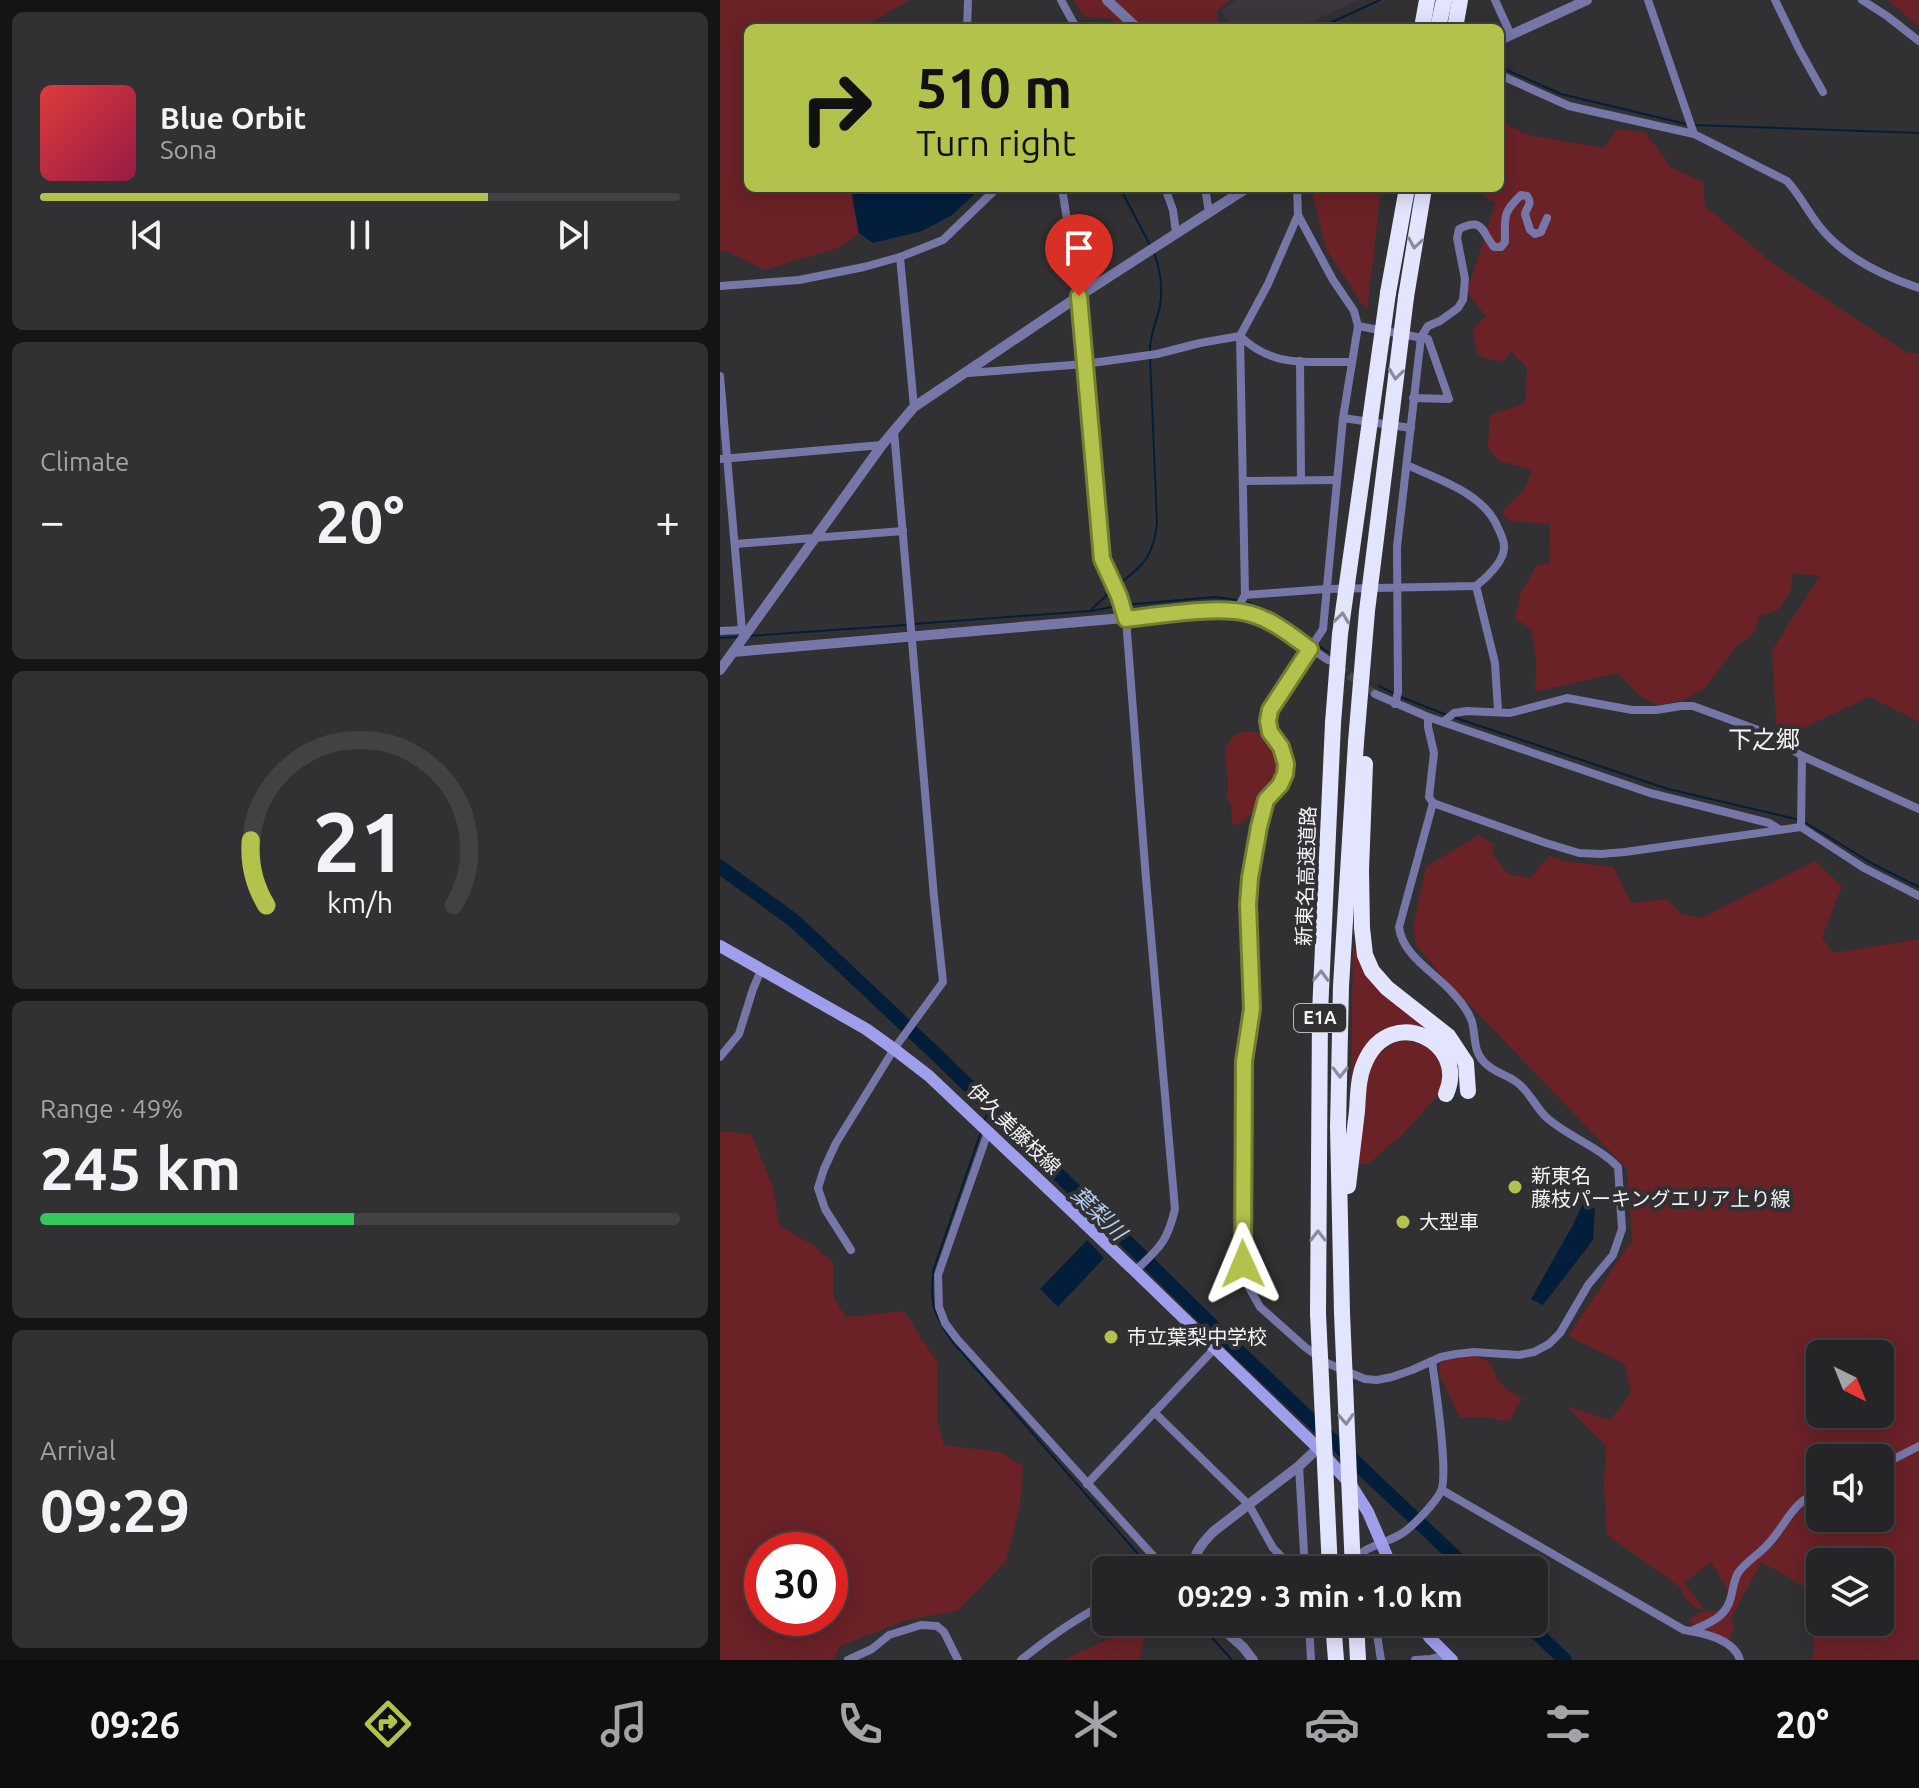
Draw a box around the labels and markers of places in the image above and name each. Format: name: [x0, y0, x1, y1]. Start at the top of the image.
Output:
pin: [1045, 214, 1113, 296]
place label: 新東名 藤枝パーキングエリア上り線: [1531, 1164, 1790, 1210]
marker: 新東名 藤枝パーキングエリア上り線: [1506, 1178, 1524, 1196]
place label: 大型車: [1419, 1210, 1479, 1233]
marker: 大型車: [1394, 1213, 1412, 1231]
place label: 市立葉梨中学校: [1127, 1325, 1267, 1348]
marker: 市立葉梨中学校: [1102, 1328, 1120, 1346]

